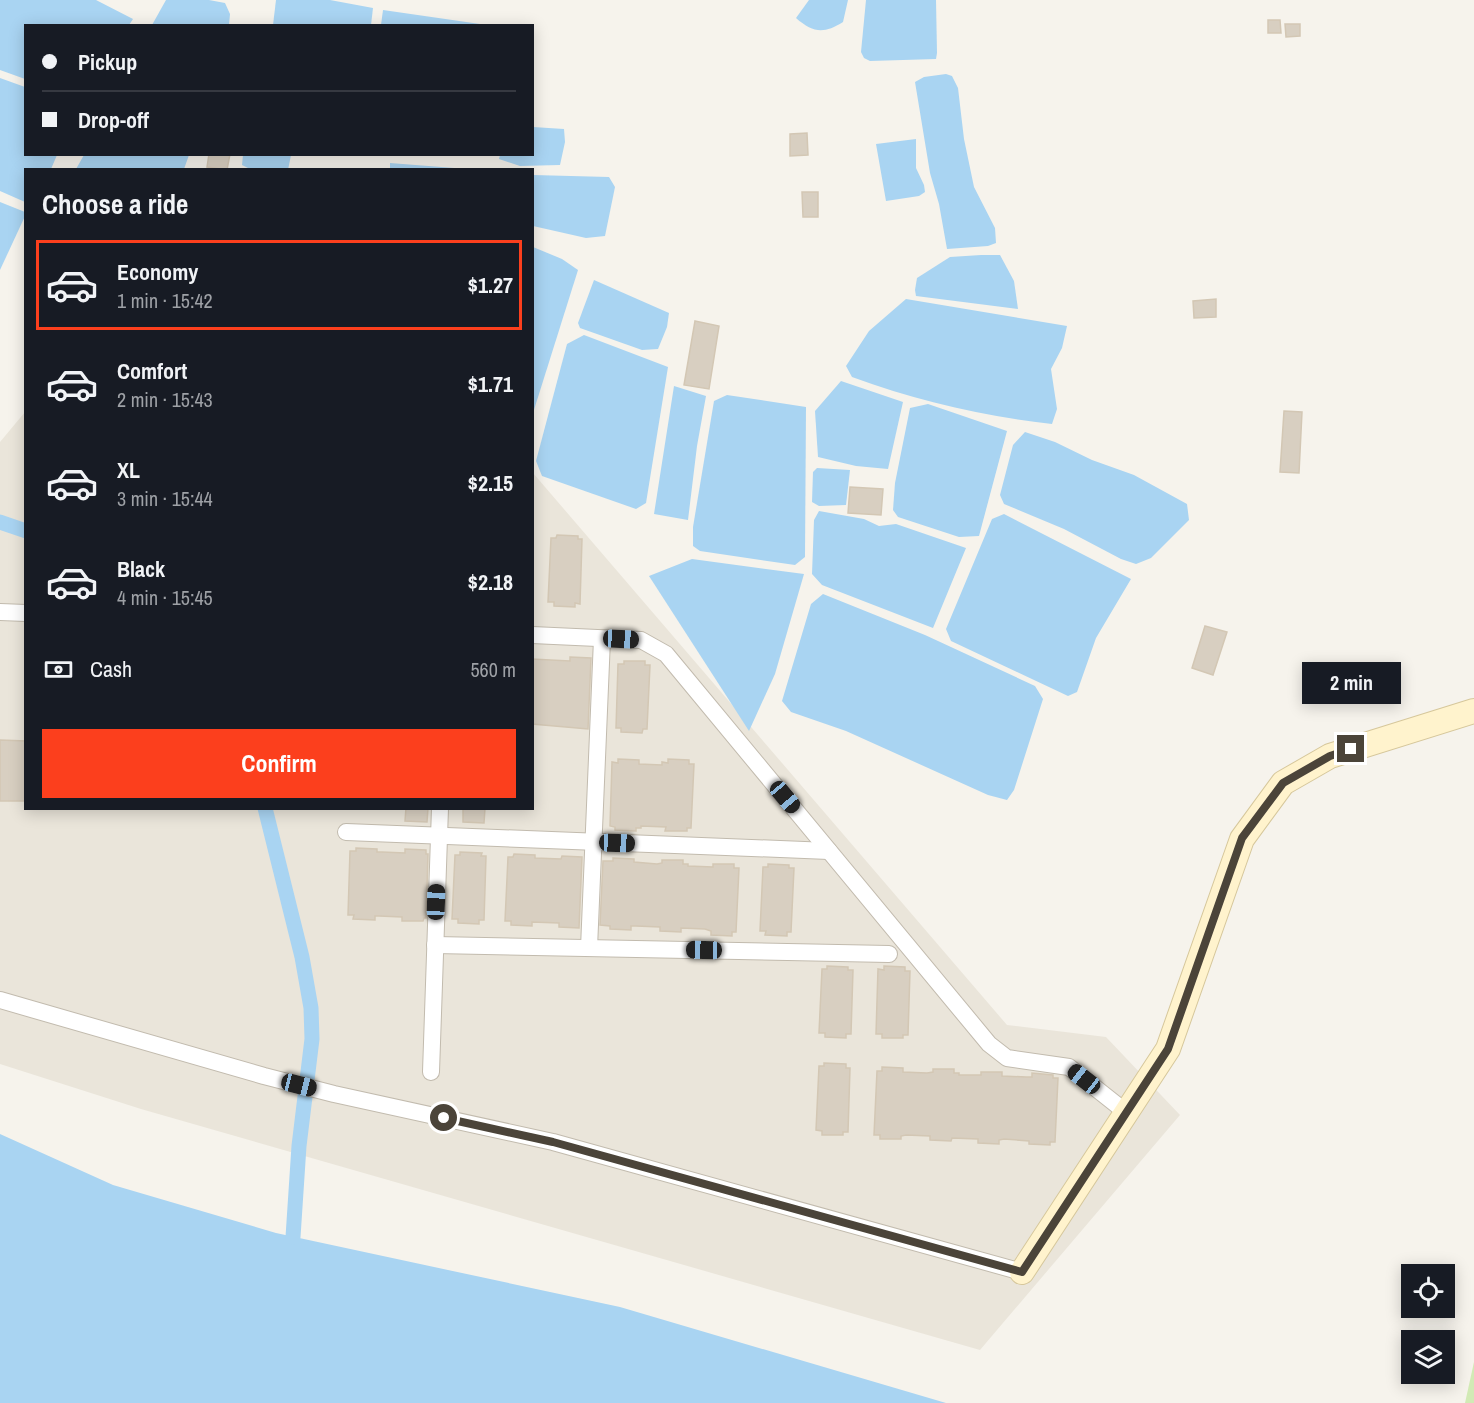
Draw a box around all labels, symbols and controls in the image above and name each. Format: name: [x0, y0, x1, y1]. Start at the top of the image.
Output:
text: Pickup: [78, 47, 137, 77]
text: Drop-off: [78, 105, 149, 135]
text: Choose a ride: [42, 186, 188, 222]
text: Economy: [117, 257, 198, 287]
icon: car: [45, 258, 99, 312]
text: $1.27: [468, 270, 513, 300]
text: 1 min · 15:42: [117, 287, 213, 314]
text: Comfort: [117, 356, 187, 386]
icon: car: [45, 357, 99, 411]
text: $1.71: [468, 369, 513, 399]
text: 2 min · 15:43: [117, 386, 213, 413]
text: XL: [117, 455, 140, 485]
icon: car: [45, 456, 99, 510]
text: $2.15: [468, 468, 513, 498]
text: 3 min · 15:44: [117, 485, 213, 512]
text: Black: [117, 554, 165, 584]
icon: car: [45, 555, 99, 609]
text: $2.18: [468, 567, 513, 597]
text: 4 min · 15:45: [117, 584, 213, 611]
car: [603, 629, 639, 649]
icon: cash: [42, 653, 75, 686]
text: Cash: [90, 654, 132, 684]
text: 560 m: [470, 656, 516, 683]
callout: 2 min: [1302, 662, 1400, 704]
text: 2 min: [1330, 669, 1373, 696]
button: Confirm: [42, 729, 516, 798]
route end: [1337, 735, 1364, 762]
car: [767, 777, 803, 817]
car: [599, 833, 635, 853]
car: [426, 884, 446, 920]
car: [686, 941, 722, 959]
car: [1064, 1061, 1104, 1097]
car: [279, 1072, 319, 1098]
route start: [430, 1104, 457, 1131]
map controls: [1401, 1264, 1455, 1384]
button: locate: [1401, 1264, 1455, 1318]
button: layers: [1401, 1330, 1455, 1384]

